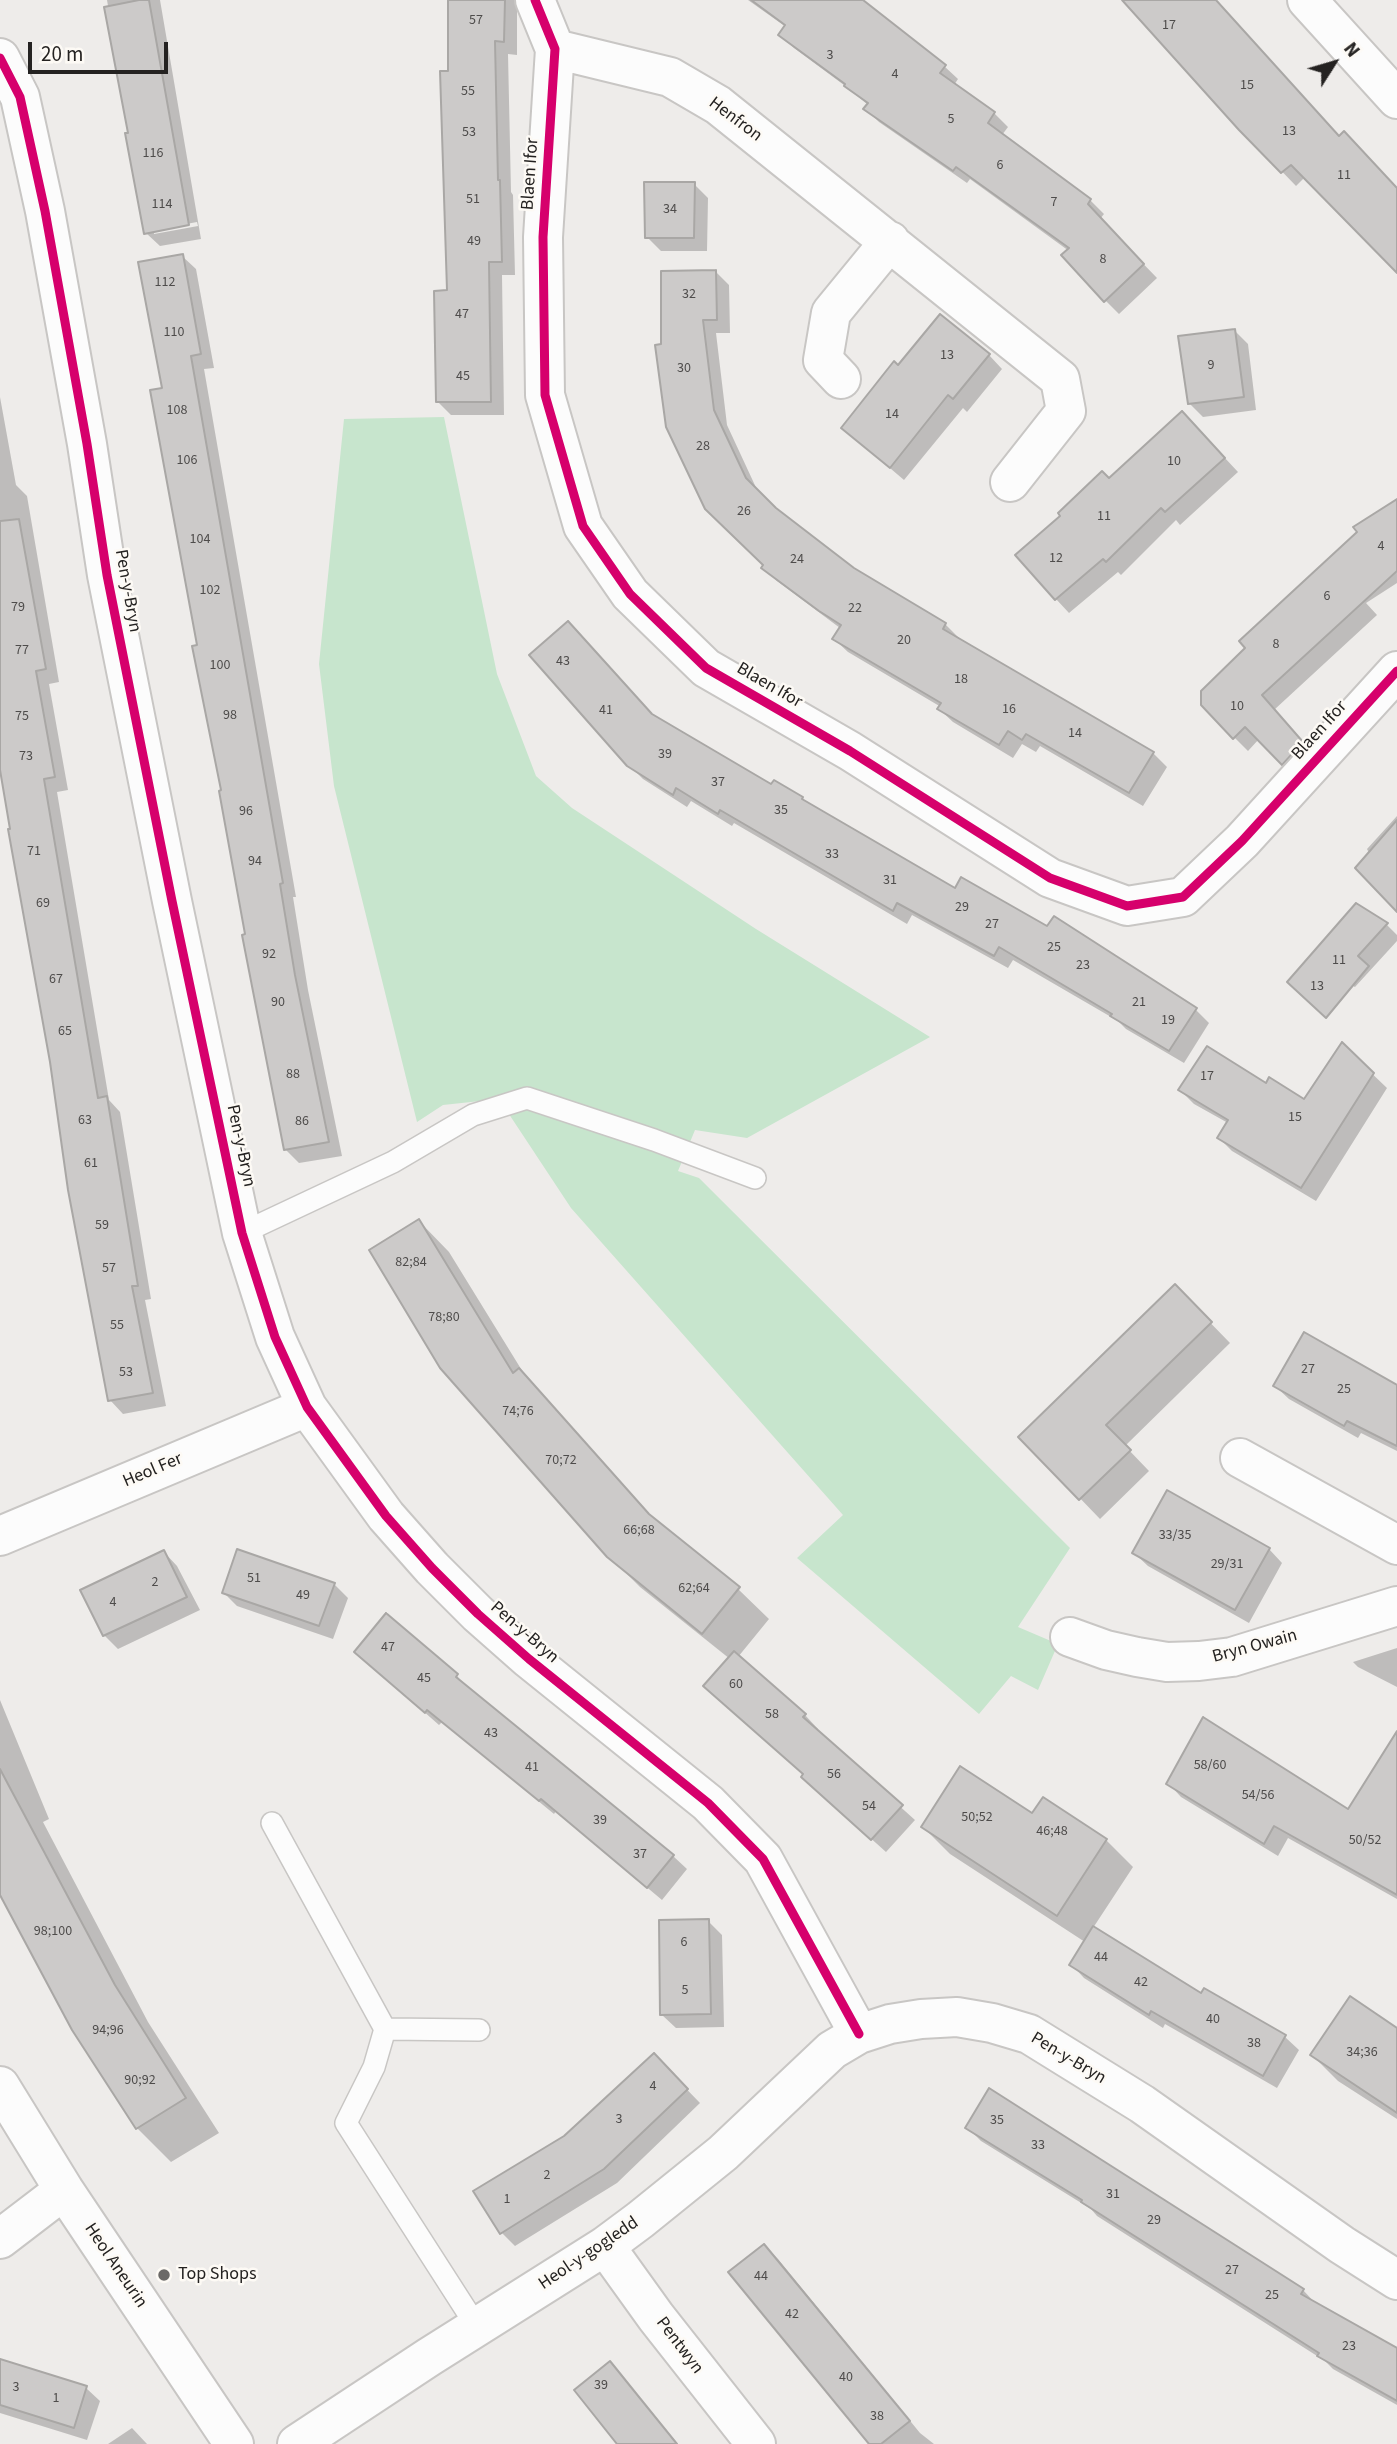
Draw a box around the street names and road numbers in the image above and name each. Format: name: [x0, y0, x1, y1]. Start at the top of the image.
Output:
street label: Henfron: [704, 93, 766, 147]
street label: Blaen Ifor: [518, 137, 544, 211]
street label: Pen-y-Bryn: [109, 548, 145, 634]
street label: Blaen Ifor: [732, 659, 806, 713]
street label: Blaen Ifor: [1288, 697, 1352, 765]
street label: Pen-y-Bryn: [221, 1103, 259, 1189]
street label: Heol Fer: [120, 1449, 186, 1493]
street label: Pen-y-Bryn: [485, 1597, 563, 1669]
street label: Bryn Owain: [1210, 1625, 1300, 1669]
street label: Pen-y-Bryn: [1027, 2028, 1109, 2090]
street label: Heol-y-gogledd: [535, 2213, 643, 2295]
street label: Heol Aneurin: [79, 2220, 151, 2312]
street label: Pentwyn: [651, 2313, 707, 2379]

